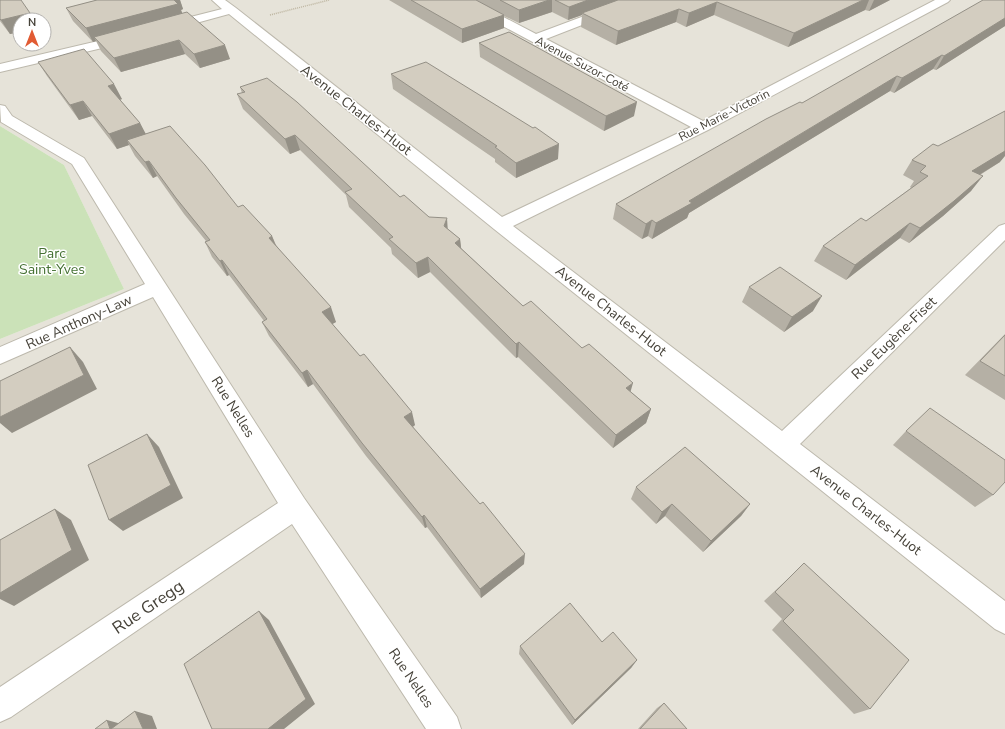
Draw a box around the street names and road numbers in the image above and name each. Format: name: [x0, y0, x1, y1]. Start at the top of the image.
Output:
street label: Avenue Suzor-Coté: [532, 33, 632, 95]
street label: Avenue Charles-Huot: [296, 61, 416, 160]
street label: Rue Marie-Victorin: [676, 85, 772, 145]
street label: Avenue Charles-Huot: [551, 262, 671, 361]
street label: Rue Anthony-Law: [23, 290, 135, 354]
street label: Rue Eugène-Fiset: [847, 292, 941, 384]
street label: Rue Nelles: [207, 373, 259, 441]
street label: Avenue Charles-Huot: [806, 461, 926, 560]
street label: Rue Gregg: [108, 575, 188, 639]
street label: Rue Nelles: [384, 644, 438, 712]

